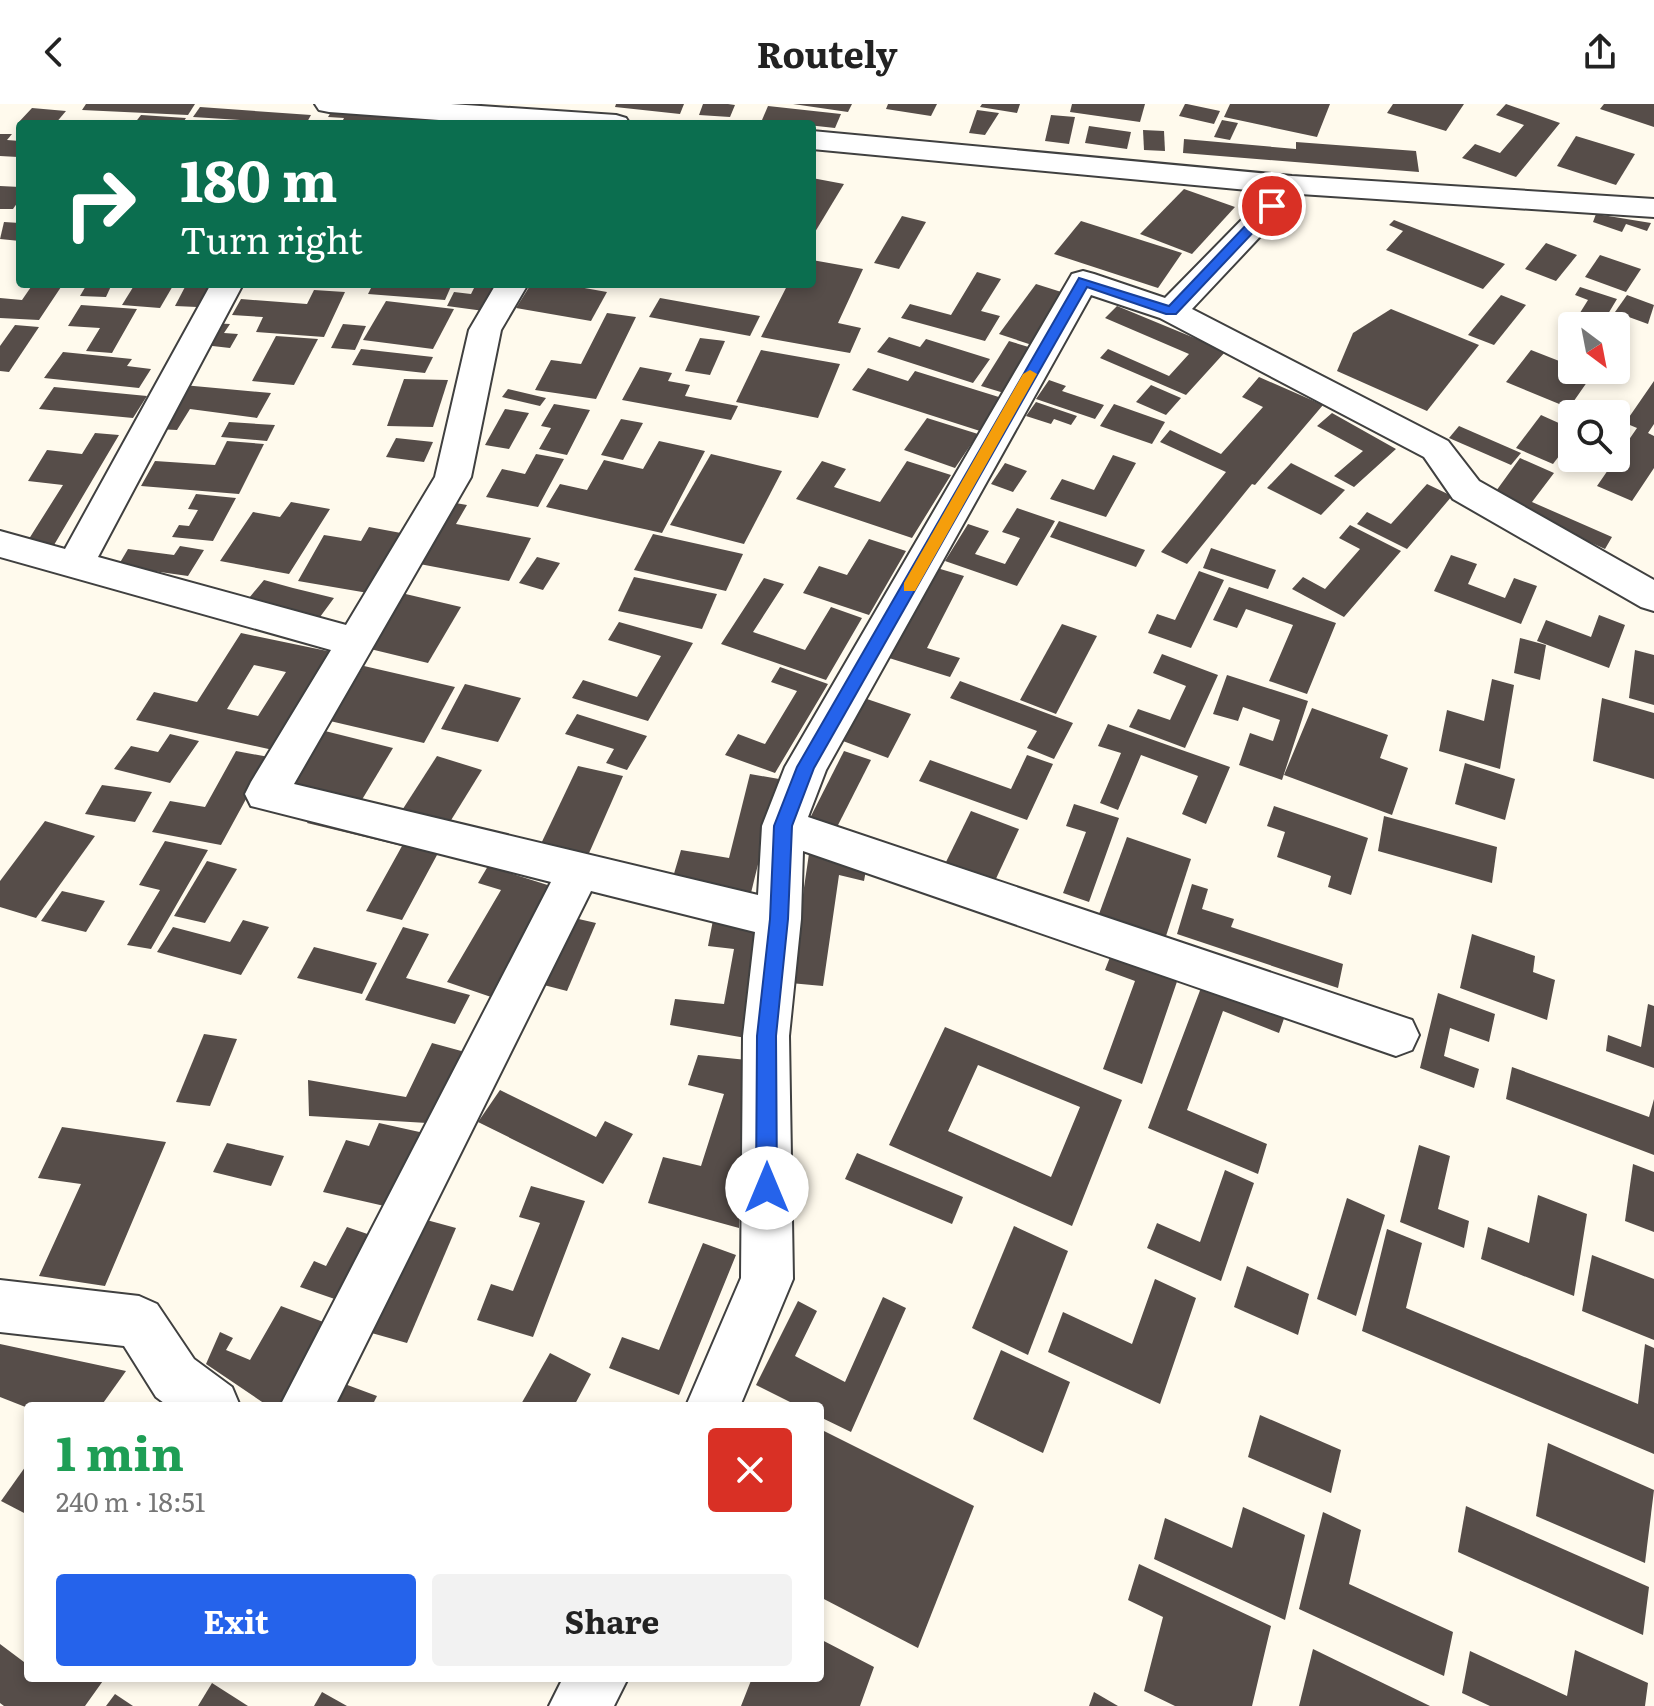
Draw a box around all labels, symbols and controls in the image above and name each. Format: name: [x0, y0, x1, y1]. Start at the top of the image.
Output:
text: Routely: [756, 26, 898, 79]
icon: back: [32, 30, 76, 74]
icon: share: [1578, 30, 1622, 74]
text: 180 m: [180, 136, 338, 219]
icon: right: [48, 152, 152, 256]
pin: [1238, 172, 1306, 240]
icon: arrive: [1250, 184, 1294, 228]
text: Turn right: [180, 212, 363, 265]
north arrow: [1558, 312, 1630, 384]
map controls: [1558, 312, 1630, 472]
button: search: [1558, 400, 1630, 472]
position arrow: [725, 1146, 809, 1230]
text: 1 min: [56, 1415, 184, 1486]
button: close: [708, 1428, 792, 1512]
text: 240 m · 18:51: [56, 1481, 205, 1520]
button: Exit: [56, 1574, 416, 1666]
button: Share: [432, 1574, 792, 1666]

